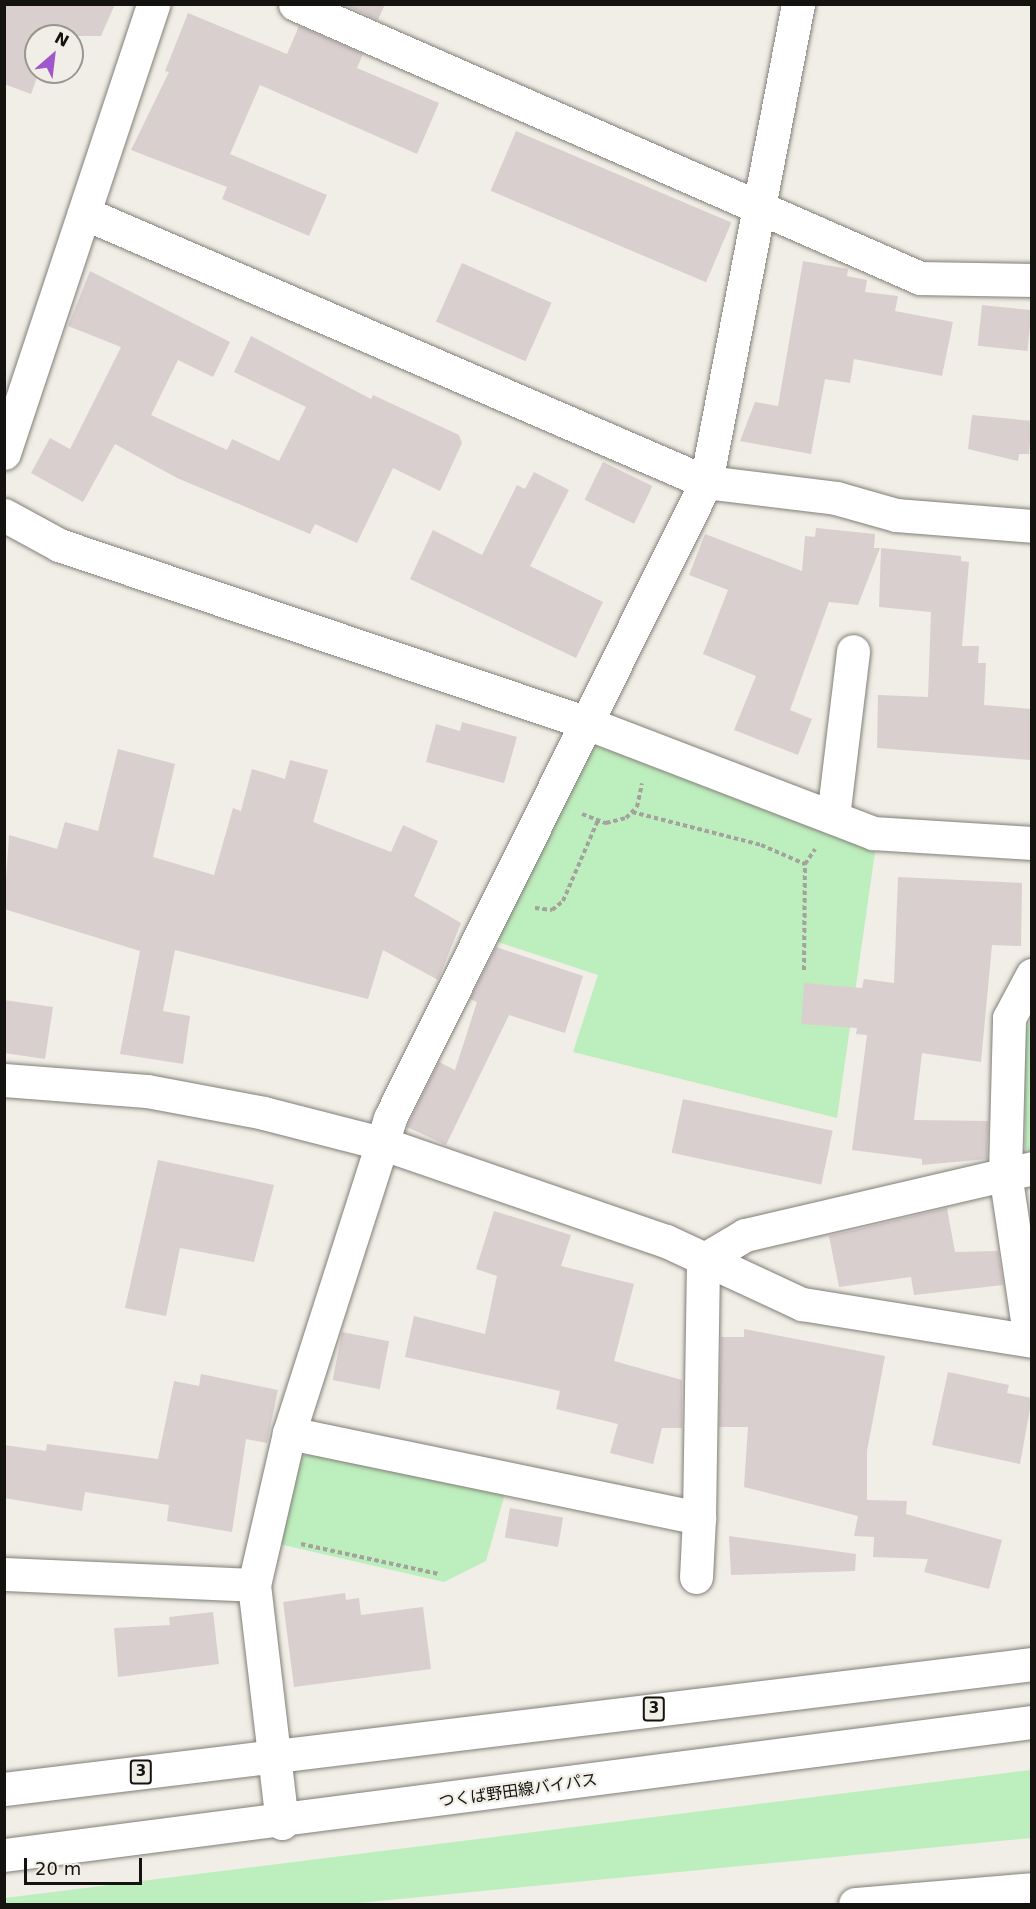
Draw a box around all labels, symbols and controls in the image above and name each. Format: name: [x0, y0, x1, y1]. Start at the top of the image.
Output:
north arrow: [24, 24, 84, 84]
text: N: [51, 28, 72, 51]
road number: 3: [642, 1697, 666, 1721]
road number: 3: [129, 1760, 153, 1784]
street label: つくば野田線バイパス: [437, 1770, 599, 1812]
scale bar: [27, 1846, 146, 1884]
text: 20 m: [35, 1858, 81, 1879]

